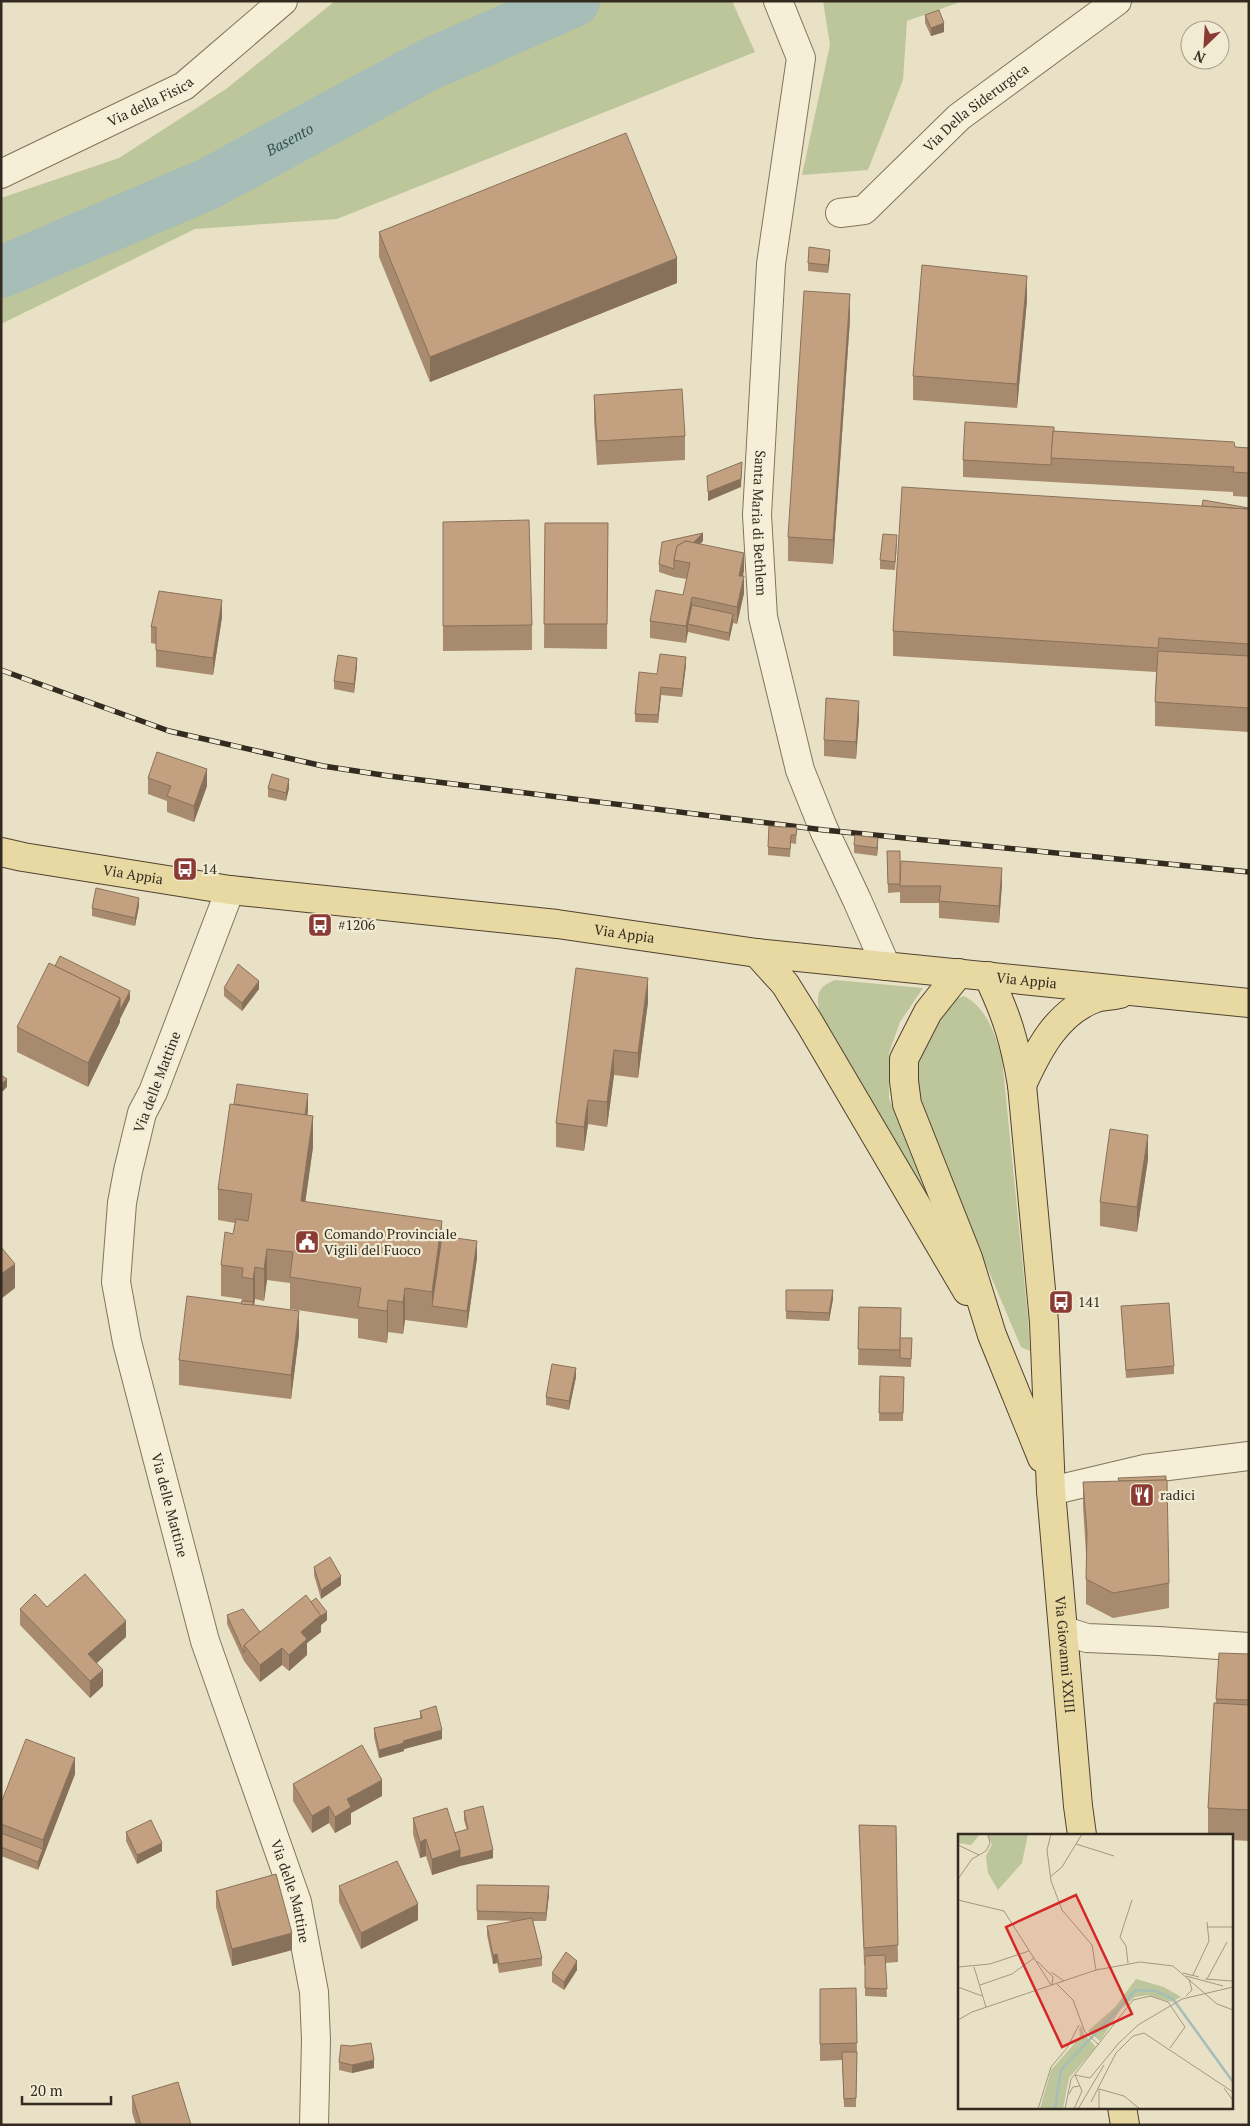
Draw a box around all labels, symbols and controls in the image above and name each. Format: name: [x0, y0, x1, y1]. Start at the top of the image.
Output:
north arrow: [1180, 20, 1230, 70]
text: N: [1190, 46, 1208, 68]
street label: Via Della Siderurgica: [919, 59, 1032, 156]
street label: Via della Fisica: [104, 72, 197, 130]
water label: Basento: [261, 118, 317, 160]
street label: Santa Maria di Bethlem: [748, 450, 772, 596]
bus stop icon: 14: [172, 856, 198, 882]
place label: 14: [202, 859, 217, 878]
street label: Via Appia: [102, 860, 165, 888]
bus stop icon: #1206: [307, 912, 333, 938]
place label: #1206: [338, 915, 376, 934]
street label: Via Appia: [593, 920, 656, 947]
street label: Via Appia: [995, 967, 1058, 992]
street label: Via delle Mattine: [128, 1028, 185, 1135]
place label: Comando Provinciale Vigili del Fuoco: [324, 1224, 457, 1259]
public building icon: Comando Provinciale Vigili del Fuoco: [294, 1229, 320, 1255]
bus stop icon: 141: [1048, 1289, 1074, 1315]
place label: 141: [1078, 1292, 1100, 1311]
street label: Via delle Mattine: [147, 1451, 193, 1559]
restaurant icon: radici: [1129, 1482, 1155, 1508]
place label: radici: [1160, 1485, 1195, 1504]
street label: Via Giovanni XXIII: [1051, 1595, 1080, 1714]
inset map: [958, 1834, 1232, 2108]
street label: Via delle Mattine: [267, 1837, 315, 1944]
scale bar: [22, 2074, 111, 2106]
text: 20 m: [30, 2080, 63, 2100]

